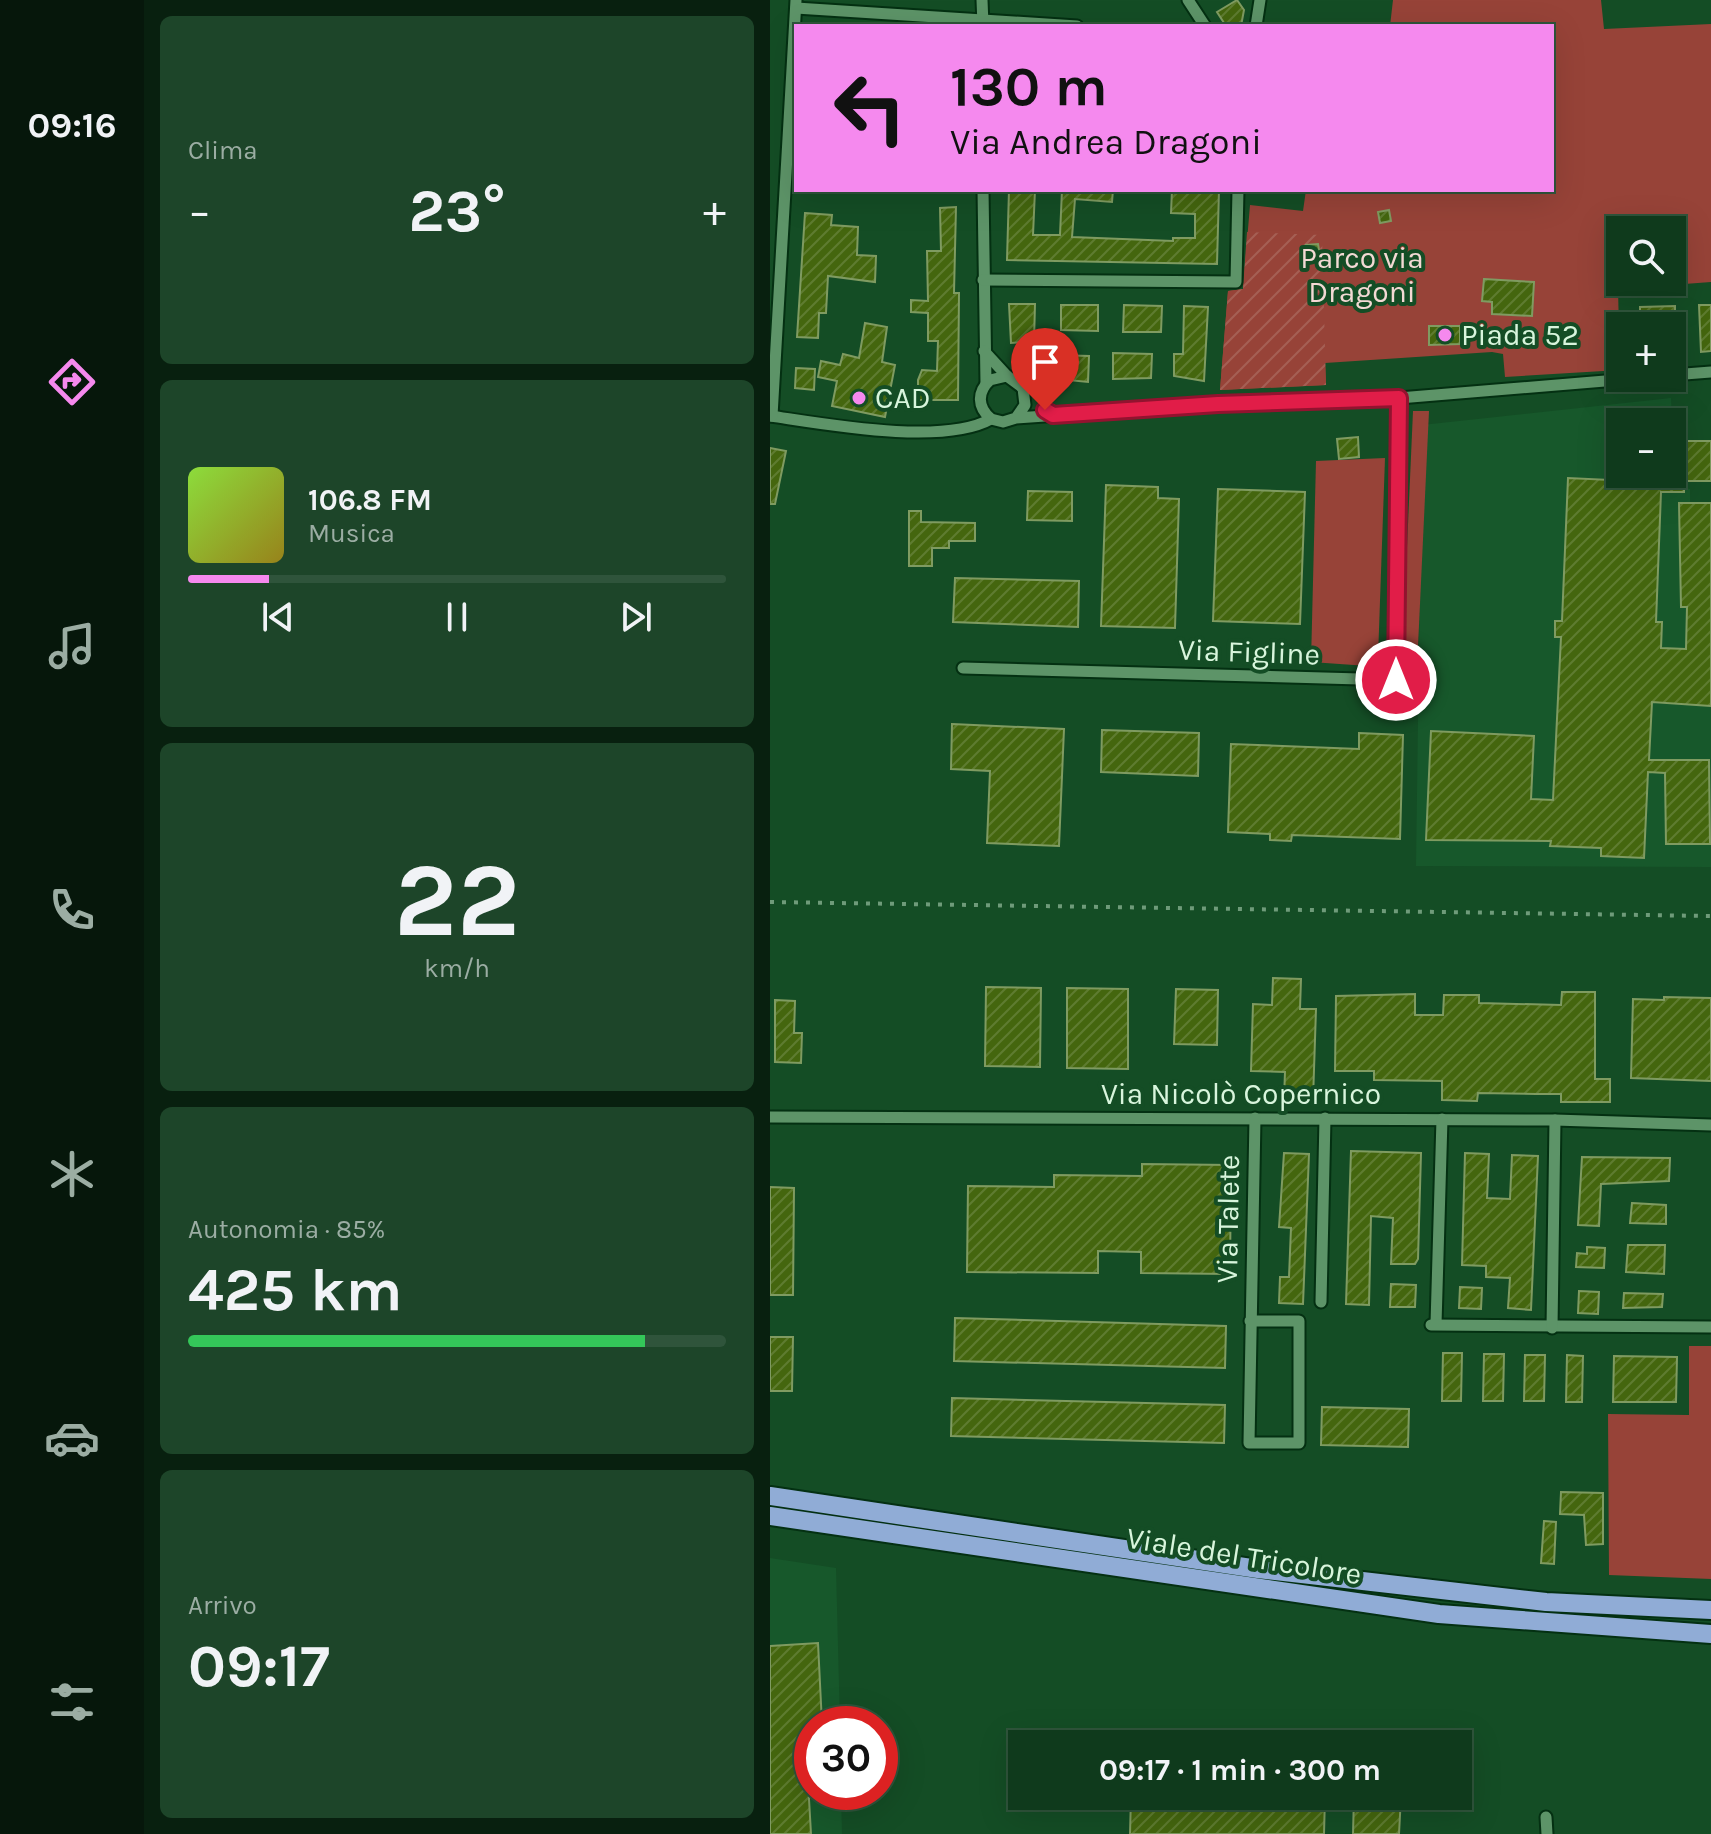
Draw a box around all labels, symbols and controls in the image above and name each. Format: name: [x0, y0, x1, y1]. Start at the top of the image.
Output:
text: 130 m: [950, 54, 1108, 119]
icon: left: [818, 56, 922, 160]
text: 09:16: [27, 104, 117, 146]
text: Via Andrea Dragoni: [950, 121, 1262, 163]
text: Clima: [188, 135, 258, 166]
text: 23°: [409, 176, 505, 246]
text: −: [188, 186, 211, 237]
text: +: [703, 186, 726, 237]
map controls: [1606, 216, 1686, 488]
button: search: [1606, 216, 1686, 296]
park label: Parco via Dragoni: [1300, 240, 1424, 310]
button: +: [1606, 312, 1686, 392]
place label: Piada 52: [1461, 317, 1579, 353]
marker: Piada 52: [1436, 326, 1454, 344]
pin: [1011, 328, 1079, 410]
icon: arrive: [1023, 340, 1067, 384]
icon: directions: [44, 354, 100, 410]
place label: CAD: [875, 380, 930, 416]
marker: CAD: [850, 389, 868, 407]
button: −: [1606, 408, 1686, 488]
text: 106.8 FM: [308, 482, 432, 518]
text: Musica: [308, 518, 395, 549]
icon: previous: [256, 595, 300, 639]
icon: pause: [435, 595, 479, 639]
icon: next: [614, 595, 658, 639]
icon: music: [44, 618, 100, 674]
street label: Via Figline: [1177, 632, 1321, 672]
position arrow: [1354, 638, 1438, 722]
text: 22: [394, 840, 520, 961]
icon: phone: [44, 882, 100, 938]
text: km/h: [424, 953, 490, 984]
street label: Via Nicolò Copernico: [1101, 1076, 1381, 1112]
icon: climate: [44, 1146, 100, 1202]
street label: Via Talete: [1209, 1154, 1247, 1284]
text: Autonomia · 85%: [188, 1214, 385, 1245]
text: 425 km: [188, 1255, 403, 1325]
icon: car: [44, 1410, 100, 1466]
street label: Viale del Tricolore: [1124, 1520, 1364, 1592]
text: Arrivo: [188, 1590, 257, 1621]
text: 09:17: [188, 1631, 330, 1701]
icon: filters: [44, 1674, 100, 1730]
speed limit sign: 30: [794, 1706, 898, 1810]
text: 09:17 · 1 min · 300 m: [1099, 1752, 1381, 1788]

